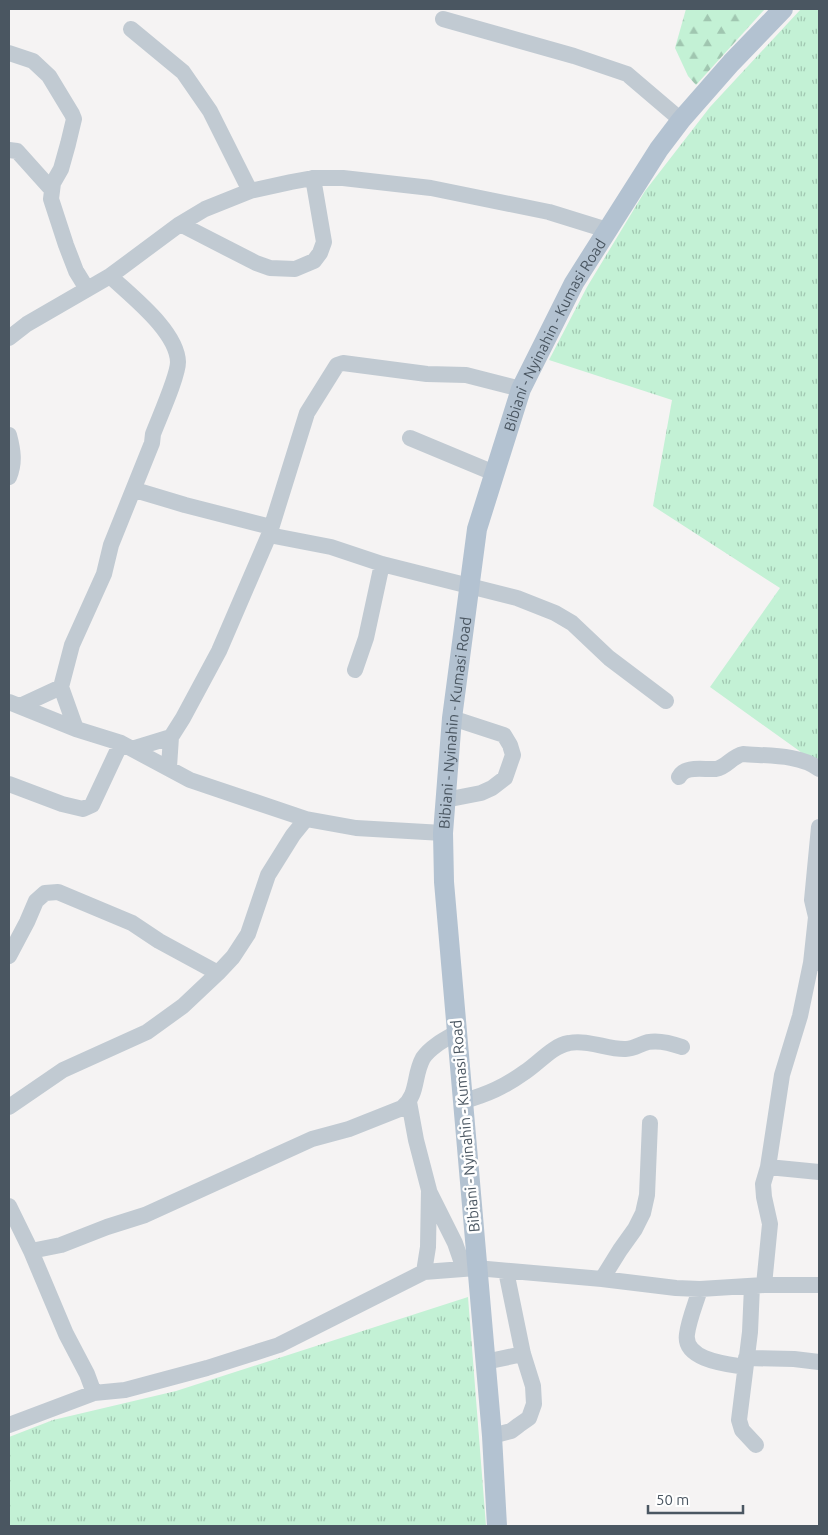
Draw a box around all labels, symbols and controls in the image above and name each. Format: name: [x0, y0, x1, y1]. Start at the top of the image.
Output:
street label: Bibiani - Nyinahin - Kumasi Road: [500, 235, 609, 433]
street label: Bibiani - Nyinahin - Kumasi Road: [435, 616, 474, 830]
street label: Bibiani - Nyinahin - Kumasi Road: [447, 1019, 483, 1233]
scale bar: [648, 1482, 743, 1514]
text: 50 m: [656, 1491, 689, 1508]

